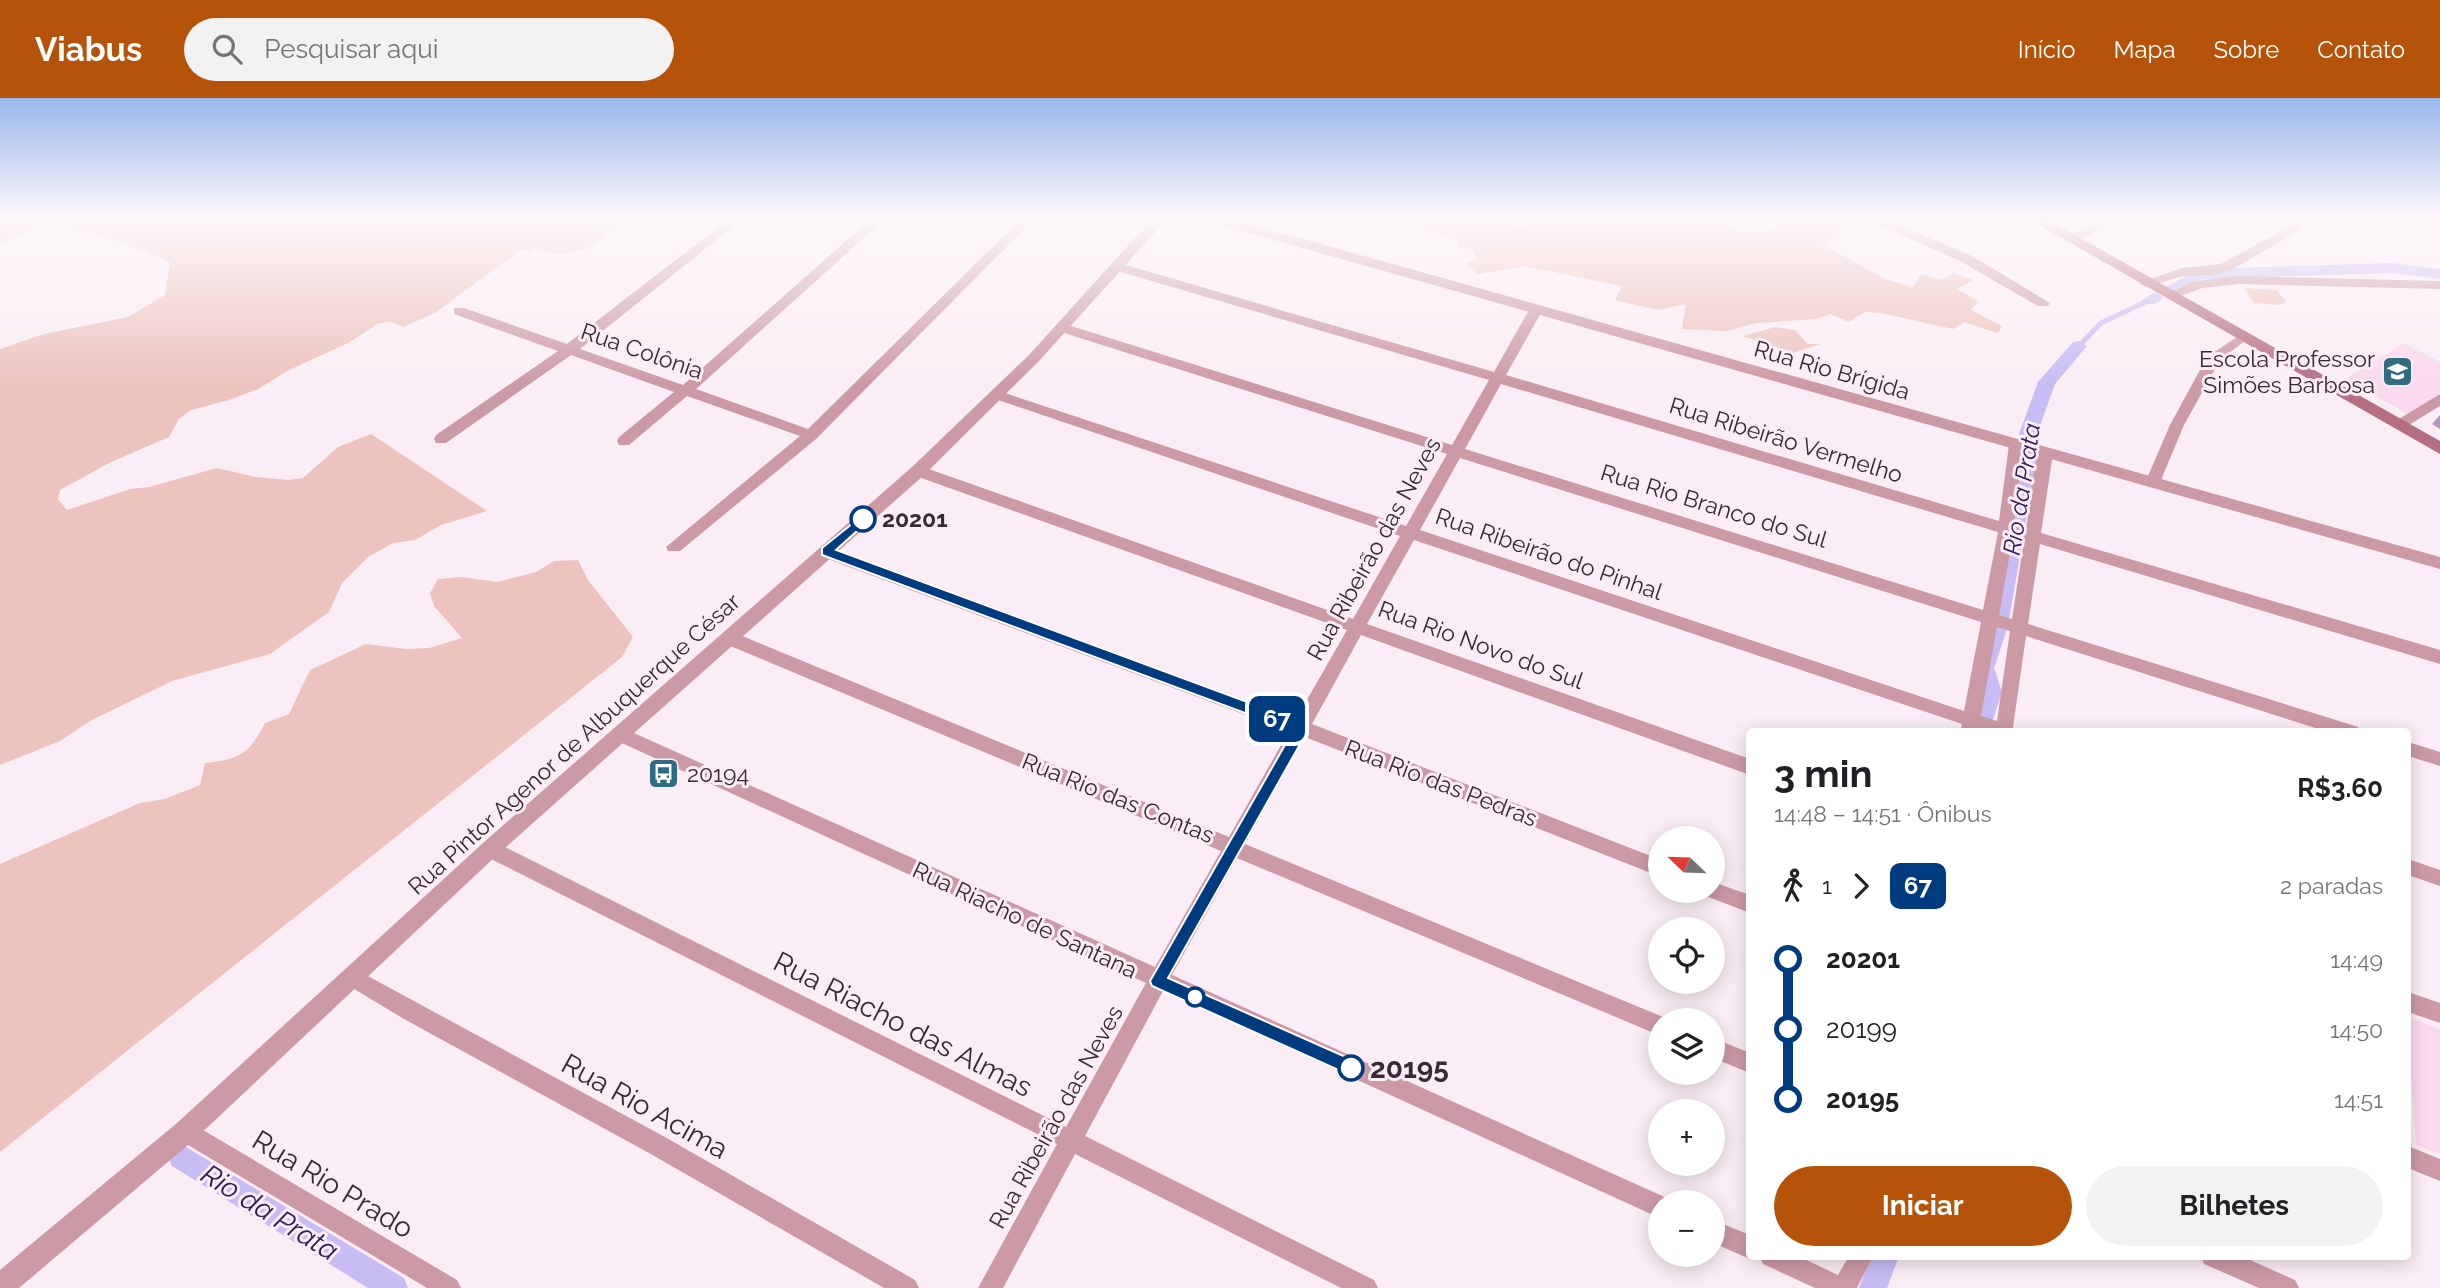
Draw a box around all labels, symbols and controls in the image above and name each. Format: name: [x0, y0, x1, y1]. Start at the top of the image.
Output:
search box: [184, 18, 674, 81]
text: Viabus: [35, 30, 142, 69]
icon: search: [208, 30, 246, 68]
text: Pesquisar aqui: [264, 34, 438, 64]
text: Início: [2018, 35, 2076, 64]
text: Mapa: [2114, 35, 2175, 64]
text: Sobre: [2213, 35, 2279, 64]
text: Contato: [2317, 35, 2405, 64]
street label: Rua Colônia: [578, 317, 707, 384]
street label: Rua Rio Brígida: [1751, 334, 1913, 405]
place label: Escola Professor Simões Barbosa: [2199, 345, 2375, 398]
school or university icon: Escola Professor Simões Barbosa: [2381, 355, 2415, 389]
street label: Rua Ribeirão Vermelho: [1666, 391, 1906, 488]
water label: Rio da Prata: [1997, 421, 2046, 557]
street label: Rua Ribeirão das Neves: [1301, 433, 1446, 665]
street label: Rua Rio Branco do Sul: [1598, 458, 1831, 553]
street label: Rua Ribeirão do Pinhal: [1432, 502, 1667, 605]
place label: 20201: [882, 505, 948, 532]
marker: 20201: [850, 506, 876, 532]
street label: Rua Pintor Agenor de Albuquerque César: [402, 587, 745, 900]
street label: Rua Rio Novo do Sul: [1375, 595, 1588, 694]
line badge: 67: [1246, 696, 1308, 742]
text: 67: [1263, 704, 1291, 733]
street label: Rua Rio das Pedras: [1341, 733, 1541, 832]
street label: Rua Rio das Contas: [1018, 747, 1218, 848]
text: 3 min: [1774, 751, 1872, 796]
bus stop icon: 20194: [647, 757, 681, 791]
place label: 20194: [687, 760, 749, 787]
text: R$3.60: [2297, 773, 2383, 803]
text: 14:48 – 14:51 · Ônibus: [1774, 800, 1992, 827]
north arrow: [1648, 826, 1726, 903]
map controls: [1648, 826, 1725, 1267]
street label: Rua Riacho de Santana: [909, 856, 1142, 983]
icon: walk: [1774, 867, 1812, 905]
icon: forward: [1842, 867, 1880, 905]
text: 67: [1904, 871, 1932, 900]
text: 1: [1822, 872, 1832, 899]
text: 2 paradas: [2280, 872, 2383, 899]
button: locate: [1648, 917, 1725, 994]
text: 20201: [1826, 944, 1900, 974]
street label: Rua Riacho das Almas: [768, 945, 1038, 1104]
text: 14:49: [2330, 946, 2383, 973]
unlabelled marker: [1185, 987, 1205, 1007]
street label: Rua Ribeirão das Neves: [983, 1001, 1128, 1233]
button: layers: [1648, 1008, 1725, 1085]
text: 20199: [1826, 1014, 1897, 1044]
text: 14:50: [2330, 1016, 2383, 1043]
street label: Rua Rio Acima: [556, 1047, 734, 1166]
place label: 20195: [1370, 1052, 1449, 1085]
marker: 20195: [1338, 1055, 1364, 1081]
text: 20195: [1826, 1084, 1899, 1114]
text: 14:51: [2334, 1086, 2383, 1113]
button: +: [1648, 1099, 1725, 1176]
street label: Rua Rio Prado: [246, 1124, 419, 1245]
water label: Rio da Prata: [195, 1157, 344, 1268]
button: Iniciar: [1774, 1166, 2072, 1246]
button: Bilhetes: [2086, 1166, 2383, 1246]
button: −: [1648, 1190, 1725, 1267]

